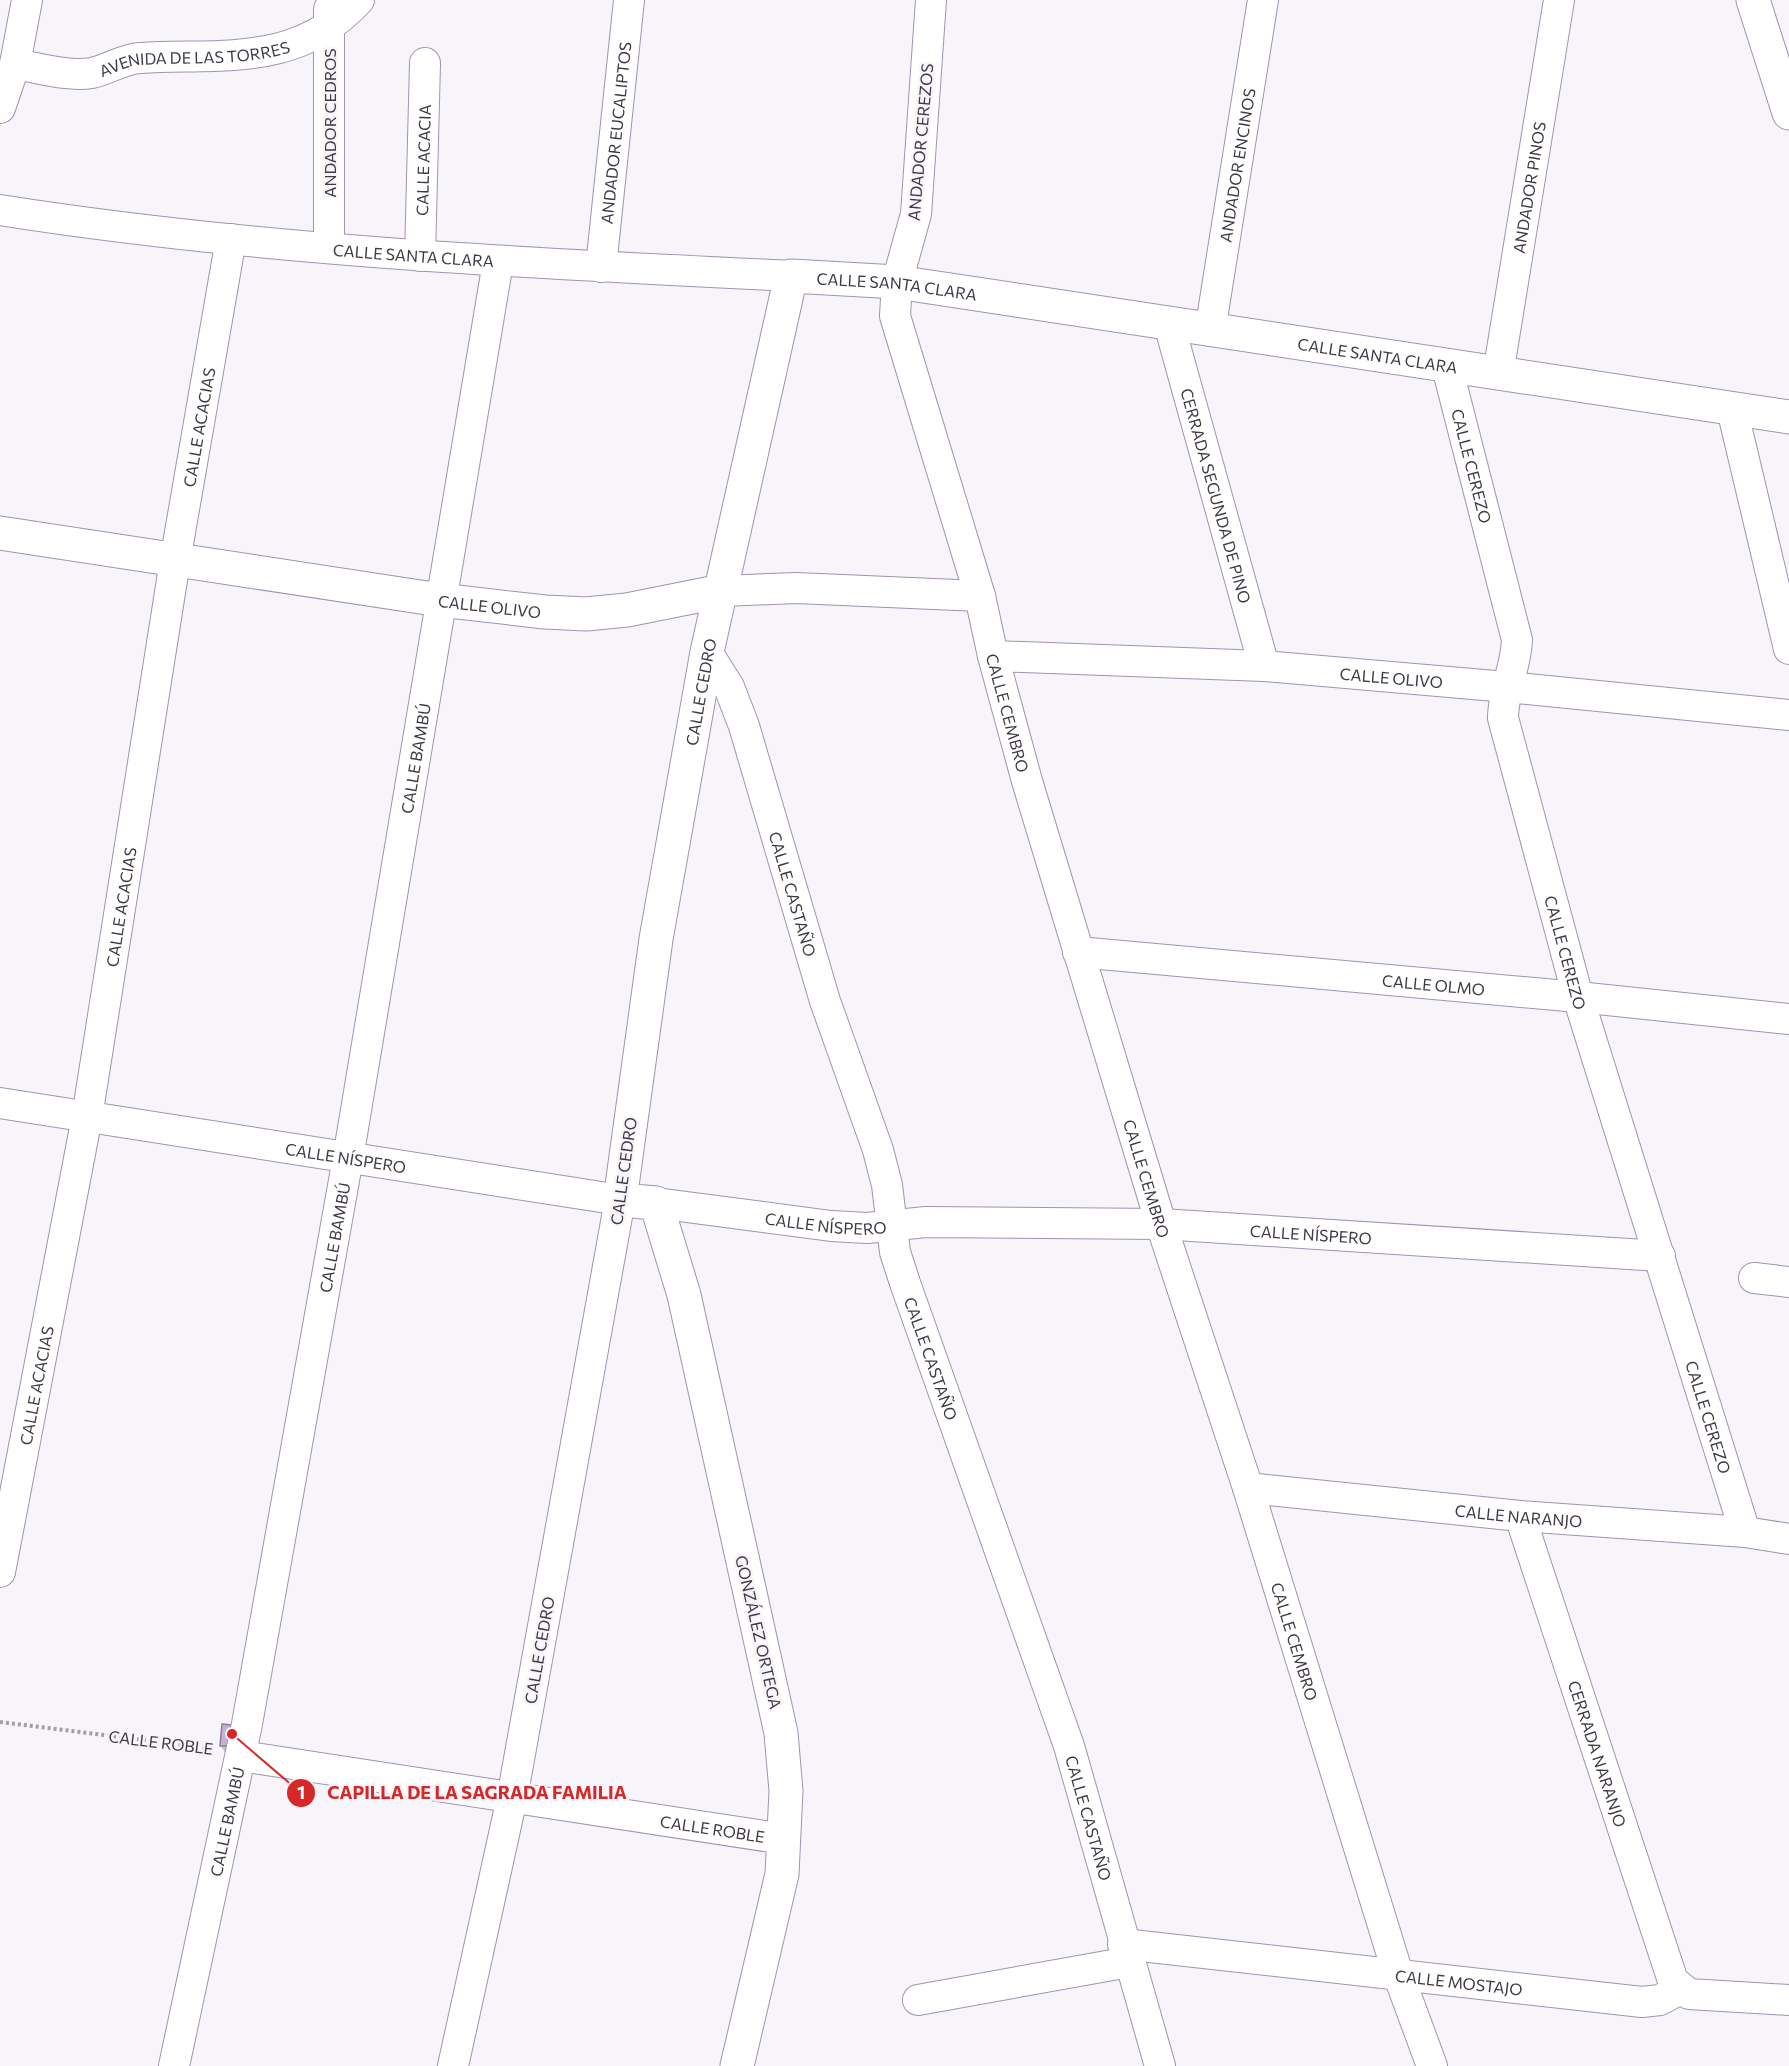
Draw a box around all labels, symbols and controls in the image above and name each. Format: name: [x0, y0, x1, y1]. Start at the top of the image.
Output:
street label: AVENIDA DE LAS TORRES: [96, 36, 292, 80]
street label: ANDADOR EUCALIPTOS: [596, 41, 634, 225]
street label: ANDADOR CEDROS: [320, 48, 339, 198]
street label: ANDADOR CEREZOS: [904, 63, 936, 221]
street label: ANDADOR ENCINOS: [1215, 87, 1258, 244]
street label: CALLE ACACIA: [412, 104, 433, 216]
street label: ANDADOR PINOS: [1508, 120, 1549, 255]
street label: CALLE SANTA CLARA: [332, 239, 495, 270]
street label: CALLE SANTA CLARA: [816, 268, 978, 303]
street label: CALLE SANTA CLARA: [1296, 333, 1459, 376]
street label: CALLE ACACIAS: [179, 366, 218, 488]
street label: CERRADA SEGUNDA DE PINO: [1178, 386, 1256, 605]
street label: CALLE CEREZO: [1449, 407, 1496, 525]
street label: CALLE OLIVO: [437, 590, 542, 621]
street label: CALLE CEDRO: [681, 636, 719, 747]
street label: CALLE CEMBRO: [983, 651, 1034, 774]
street label: CALLE OLIVO: [1339, 663, 1444, 691]
street label: CALLE BAMBÚ: [396, 702, 434, 815]
street label: CALLE CASTAÑO: [766, 829, 821, 958]
street label: CALLE ACACIAS: [101, 846, 139, 968]
street label: CALLE CEREZO: [1542, 893, 1591, 1012]
street label: CALLE OLMO: [1381, 970, 1486, 998]
street label: CALLE CEDRO: [606, 1116, 640, 1226]
street label: CALLE CEMBRO: [1120, 1117, 1174, 1240]
street label: CALLE NÍSPERO: [284, 1138, 408, 1176]
street label: CALLE BAMBÚ: [315, 1181, 353, 1294]
street label: CALLE NÍSPERO: [764, 1208, 887, 1238]
street label: CALLE NÍSPERO: [1249, 1220, 1372, 1247]
street label: CALLE CASTAÑO: [901, 1294, 962, 1422]
street label: CALLE ACACIAS: [15, 1324, 56, 1447]
street label: CALLE CEREZO: [1683, 1358, 1736, 1476]
street label: CALLE NARANJO: [1454, 1500, 1583, 1530]
street label: GONZÁLEZ ORTEGA: [732, 1553, 786, 1711]
street label: CALLE CEMBRO: [1268, 1580, 1322, 1703]
street label: CALLE CEDRO: [520, 1595, 558, 1705]
street label: CERRADA NARANJO: [1565, 1678, 1631, 1829]
street label: CALLE ROBLE: [108, 1726, 214, 1758]
street label: CALLE CASTAÑO: [1063, 1753, 1116, 1883]
street label: CALLE BAMBÚ: [205, 1765, 247, 1878]
callout: CAPILLA DE LA SAGRADA FAMILIA: [286, 1775, 639, 1811]
text: 1: [297, 1781, 305, 1803]
text: CAPILLA DE LA SAGRADA FAMILIA: [327, 1781, 627, 1803]
street label: CALLE ROBLE: [659, 1811, 766, 1845]
street label: CALLE MOSTAJO: [1394, 1965, 1524, 1998]

